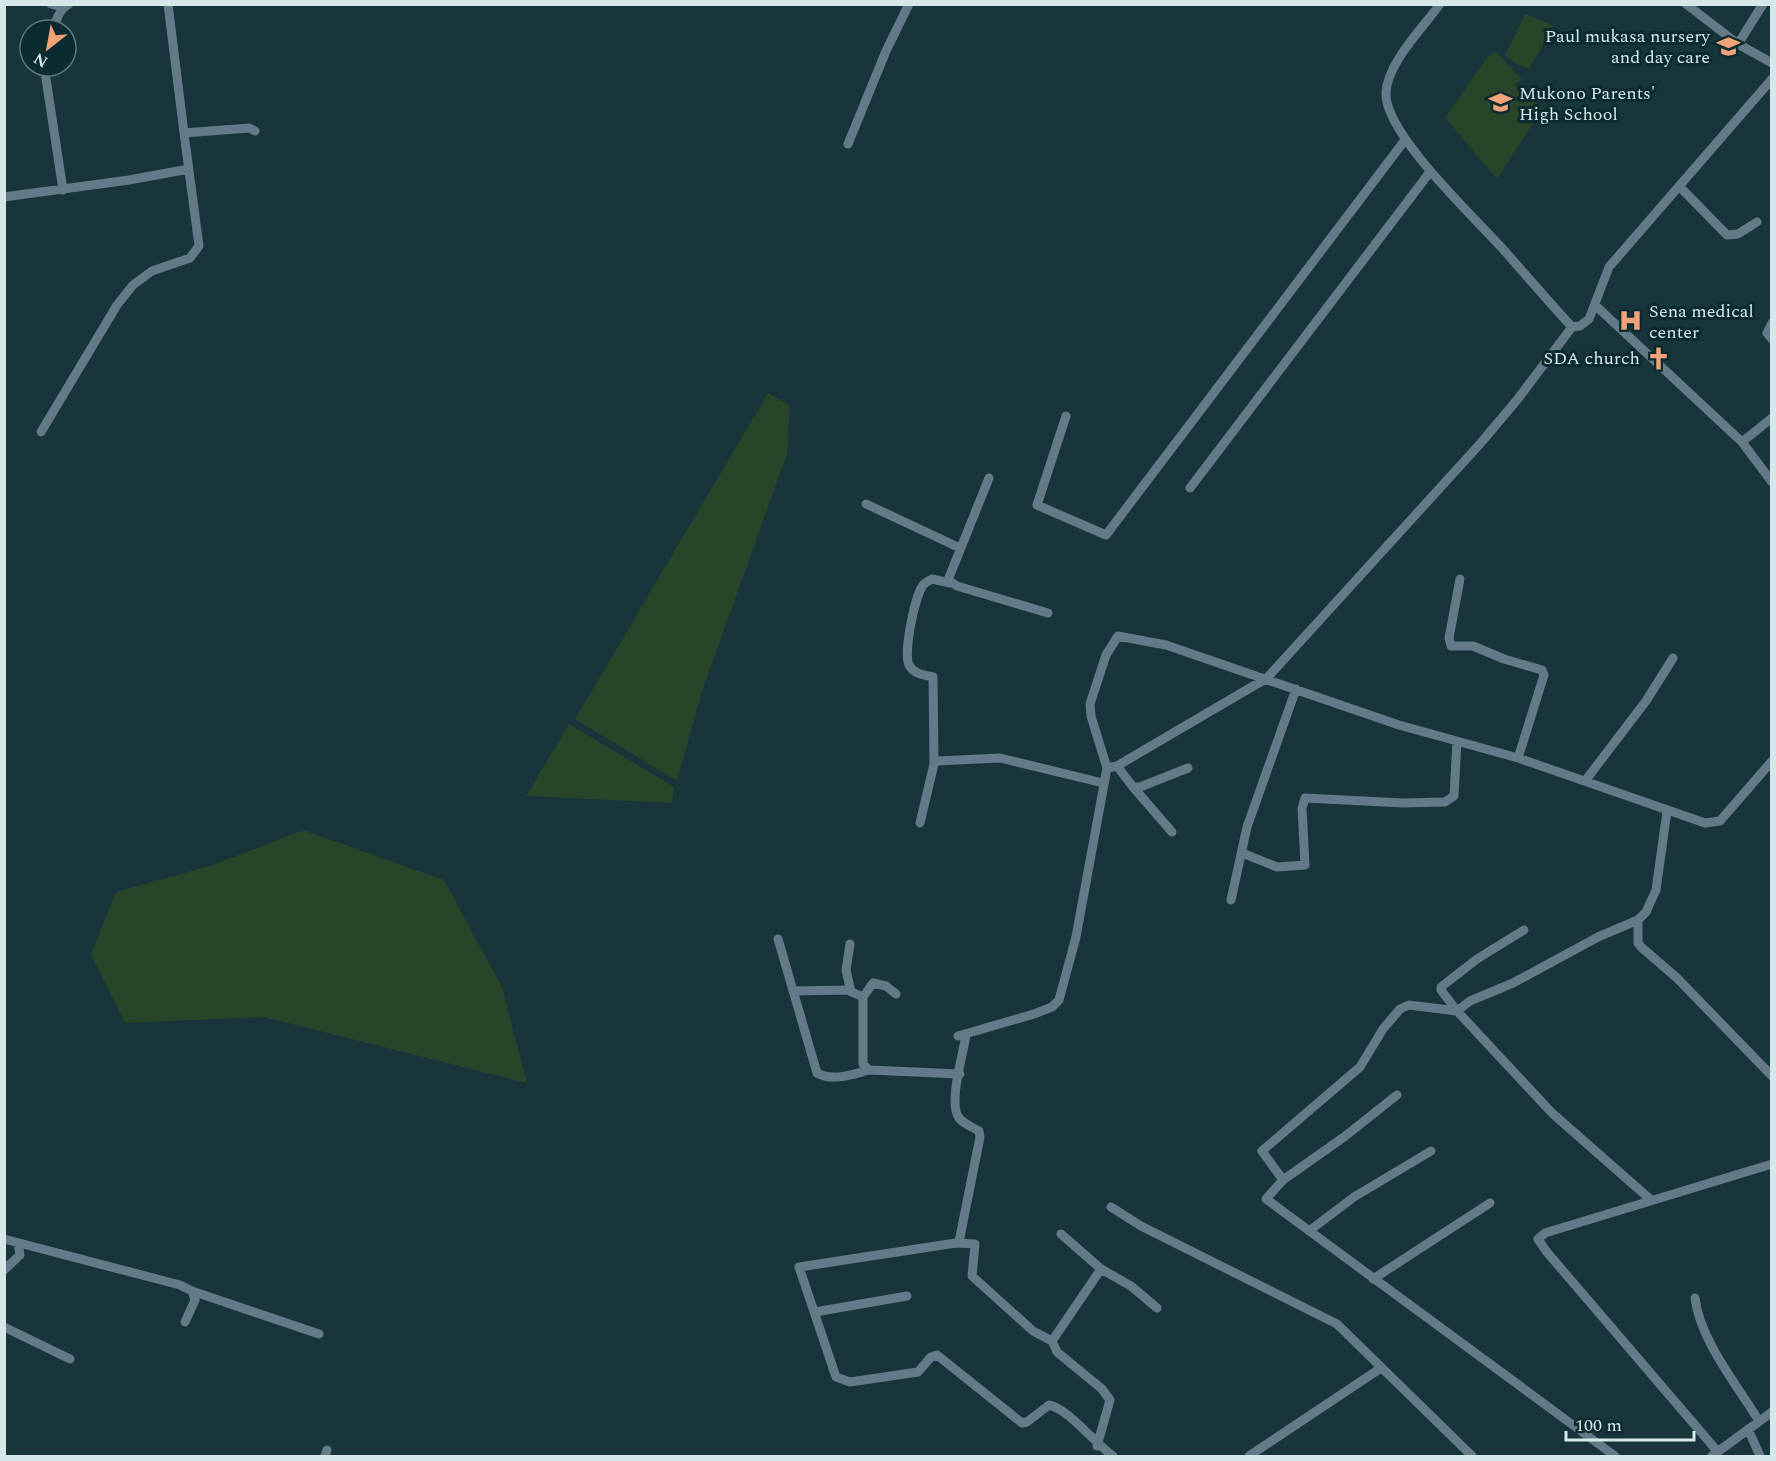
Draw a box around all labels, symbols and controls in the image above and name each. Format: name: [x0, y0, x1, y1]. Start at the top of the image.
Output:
north arrow: [18, 18, 78, 78]
place label: Paul mukasa nursery and day care: [1545, 23, 1711, 71]
school or university icon: Paul mukasa nursery and day care: [1715, 33, 1741, 59]
text: N: [29, 46, 53, 74]
place label: Mukono Parents' High School: [1519, 80, 1655, 128]
school or university icon: Mukono Parents' High School: [1488, 90, 1514, 116]
place label: Sena medical center: [1649, 298, 1754, 346]
hospital icon: Sena medical center: [1618, 308, 1644, 334]
place label: SDA church: [1544, 345, 1640, 372]
church icon: SDA church: [1645, 345, 1671, 371]
scale bar: [1566, 1404, 1694, 1442]
text: 100 m: [1575, 1412, 1622, 1439]

